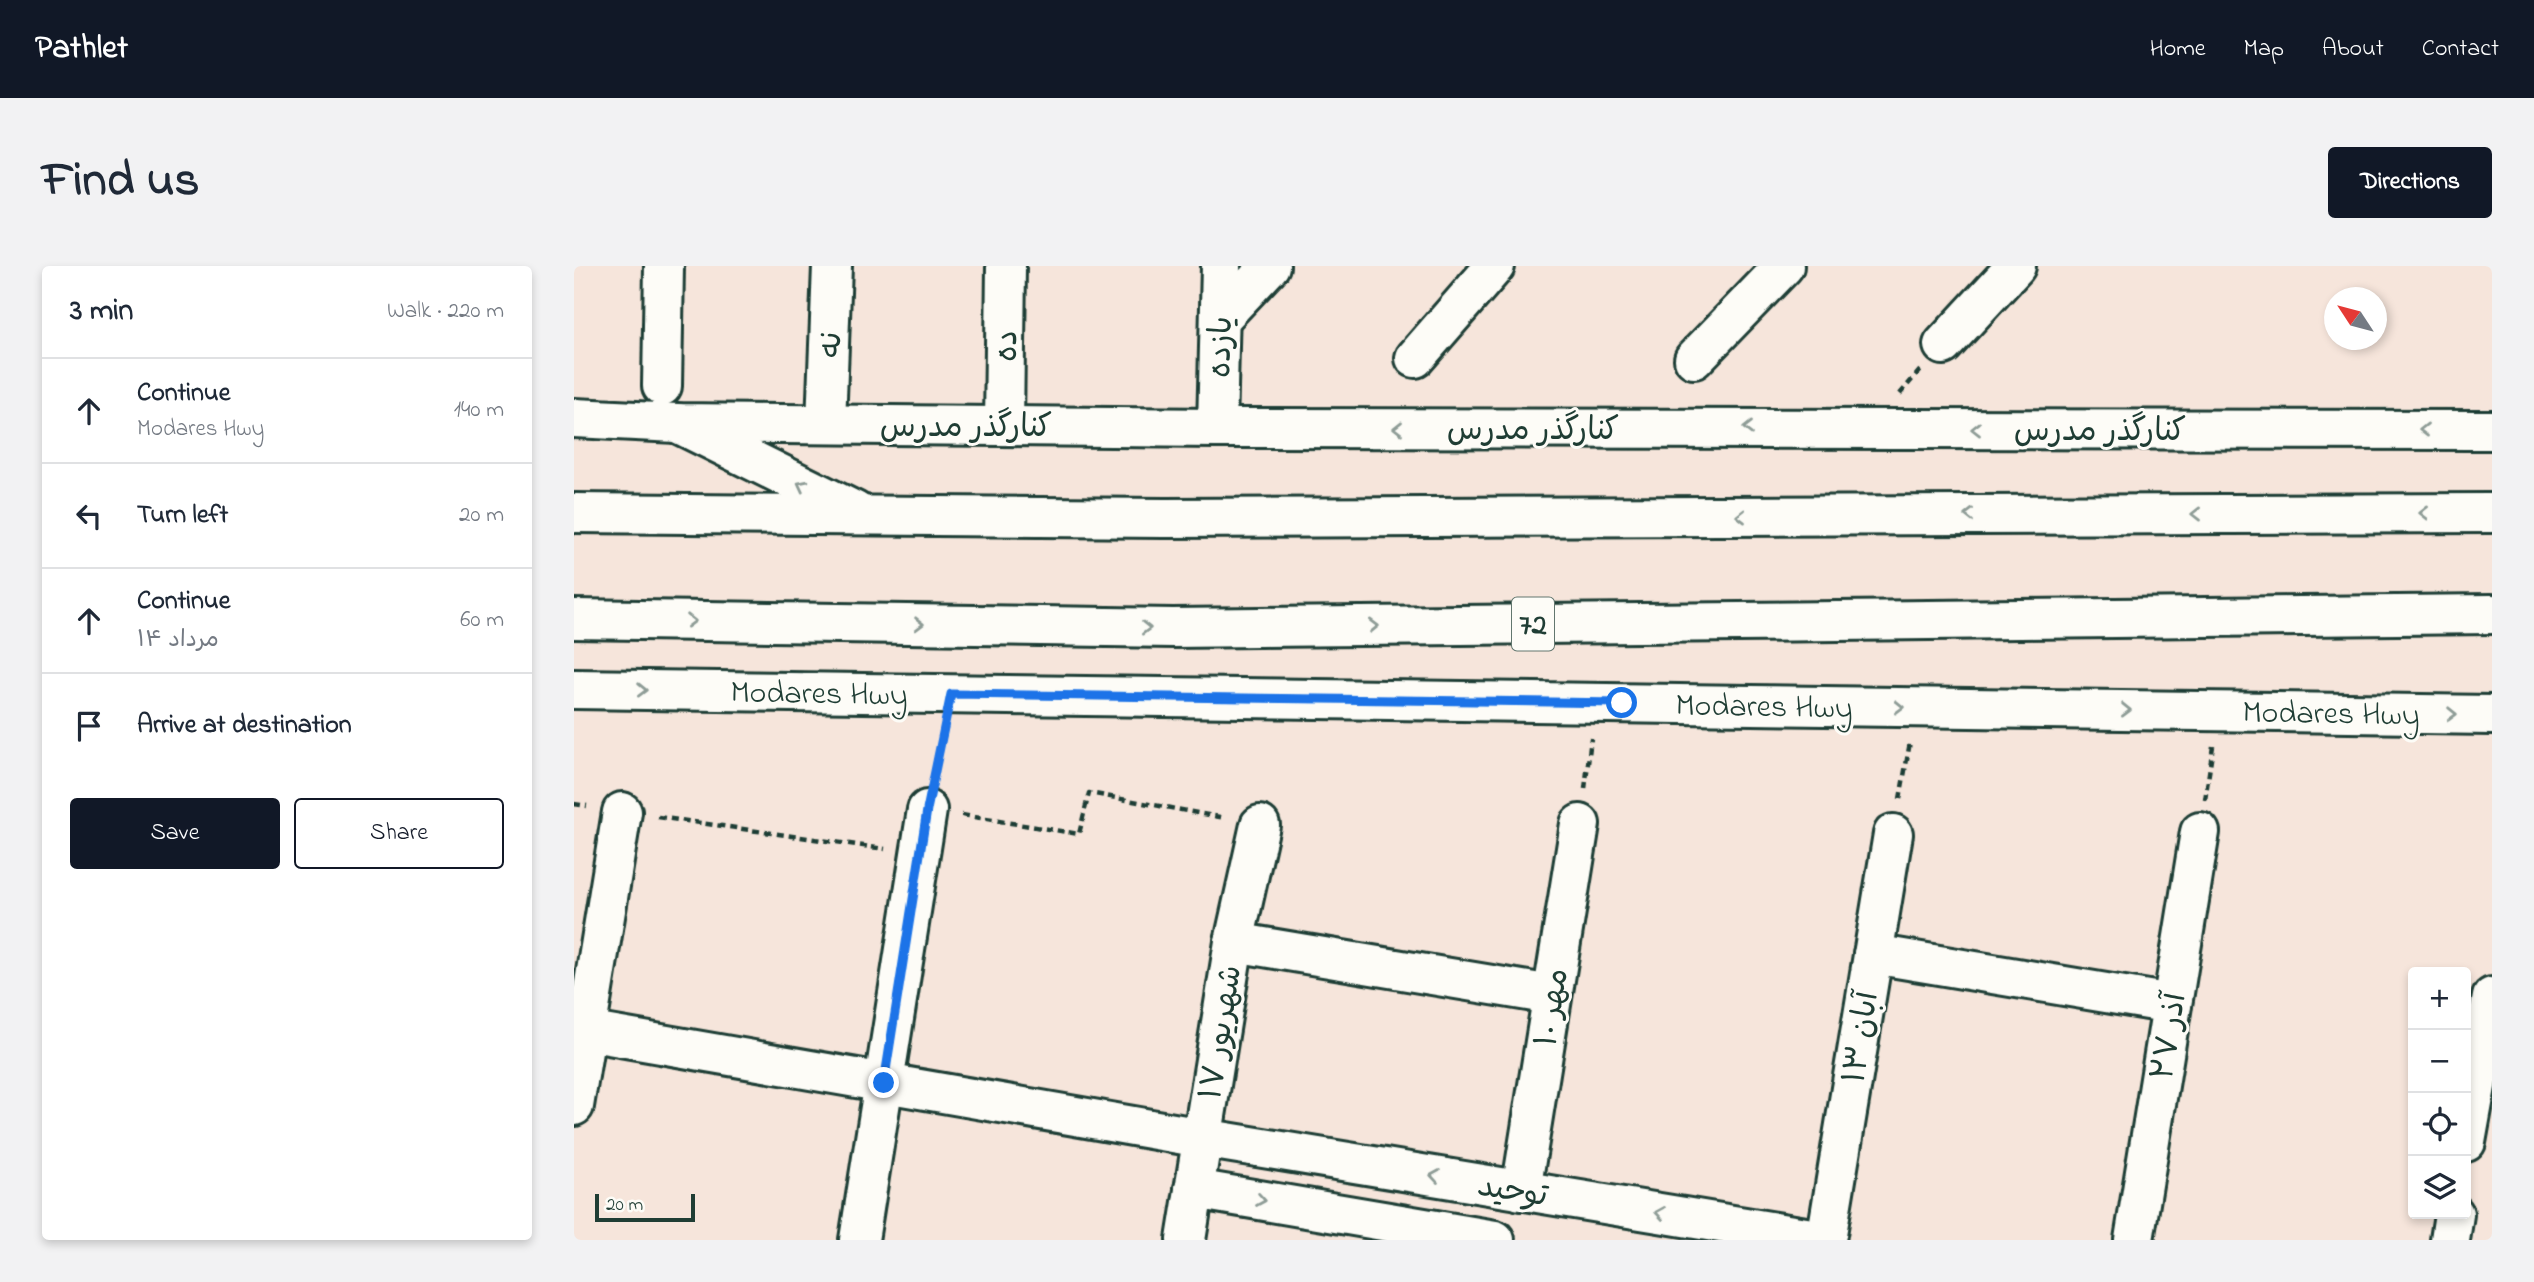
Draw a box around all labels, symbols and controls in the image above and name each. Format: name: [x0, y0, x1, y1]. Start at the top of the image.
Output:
text: Pathlet: [35, 25, 128, 73]
text: Home: [2150, 32, 2206, 67]
text: Map: [2244, 32, 2284, 67]
text: About: [2322, 32, 2384, 67]
text: Contact: [2422, 32, 2499, 67]
text: Find us: [42, 146, 199, 218]
button: Directions: [2328, 147, 2492, 218]
north arrow: [2324, 287, 2387, 350]
text: 3 min: [70, 290, 133, 334]
text: Walk · 220 m: [387, 295, 504, 328]
street label: یازده: [1198, 315, 1247, 379]
street label: ده: [985, 330, 1032, 362]
street label: نه: [809, 331, 856, 359]
text: Continue: [137, 375, 230, 413]
icon: ahead: [70, 392, 108, 430]
text: 140 m: [454, 394, 504, 427]
street label: کنارگذر مدرس: [880, 405, 1052, 452]
street label: کنارگذر مدرس: [1447, 408, 1619, 455]
street label: کنارگذر مدرس: [2014, 409, 2186, 456]
text: Modares Hwy: [137, 413, 264, 446]
one-way arrow: [1393, 420, 1403, 436]
one-way arrow: [1743, 421, 1754, 436]
one-way arrow: [1970, 421, 1981, 437]
one-way arrow: [2418, 422, 2429, 438]
one-way arrow: [797, 479, 809, 493]
icon: left: [70, 497, 108, 535]
text: Turn left: [137, 497, 228, 535]
text: 20 m: [459, 499, 504, 532]
one-way arrow: [2191, 506, 2201, 522]
one-way arrow: [2418, 506, 2429, 521]
one-way arrow: [1963, 507, 1974, 523]
one-way arrow: [1736, 508, 1746, 524]
text: Continue: [137, 583, 230, 621]
road number: 72: [1512, 598, 1554, 650]
icon: ahead: [70, 602, 108, 640]
text: 60 m: [460, 604, 504, 637]
one-way arrow: [686, 613, 697, 629]
one-way arrow: [913, 617, 924, 632]
one-way arrow: [1369, 618, 1379, 634]
one-way arrow: [1141, 620, 1152, 636]
text: ۱۴ مرداد: [137, 624, 219, 657]
street label: Modares Hwy: [730, 670, 908, 721]
one-way arrow: [637, 682, 648, 697]
street label: Modares Hwy: [1675, 683, 1853, 734]
route start: [1606, 687, 1637, 718]
street label: Modares Hwy: [2242, 690, 2420, 741]
one-way arrow: [1893, 699, 1904, 714]
one-way arrow: [2121, 702, 2132, 717]
one-way arrow: [2447, 706, 2457, 722]
icon: arrive: [70, 707, 108, 745]
text: Arrive at destination: [137, 707, 352, 745]
button: Save: [70, 798, 280, 869]
button: Share: [294, 798, 504, 869]
street label: ۱۷ شهریور: [1189, 962, 1256, 1103]
street label: ۱۰ مهر: [1524, 965, 1583, 1050]
map controls: [2408, 967, 2471, 1219]
button: +: [2408, 967, 2471, 1030]
street label: ۱۳ آبان: [1832, 987, 1893, 1087]
street label: ۲۷ آذر: [2140, 988, 2201, 1084]
button: −: [2408, 1030, 2471, 1093]
route end: [868, 1067, 899, 1098]
button: locate: [2408, 1093, 2471, 1156]
button: layers: [2408, 1156, 2471, 1219]
street label: توحید: [1474, 1164, 1552, 1221]
one-way arrow: [1429, 1169, 1441, 1184]
scale bar: [595, 1191, 695, 1223]
text: 20 m: [606, 1192, 643, 1219]
one-way arrow: [1255, 1192, 1267, 1207]
one-way arrow: [1654, 1206, 1666, 1221]

